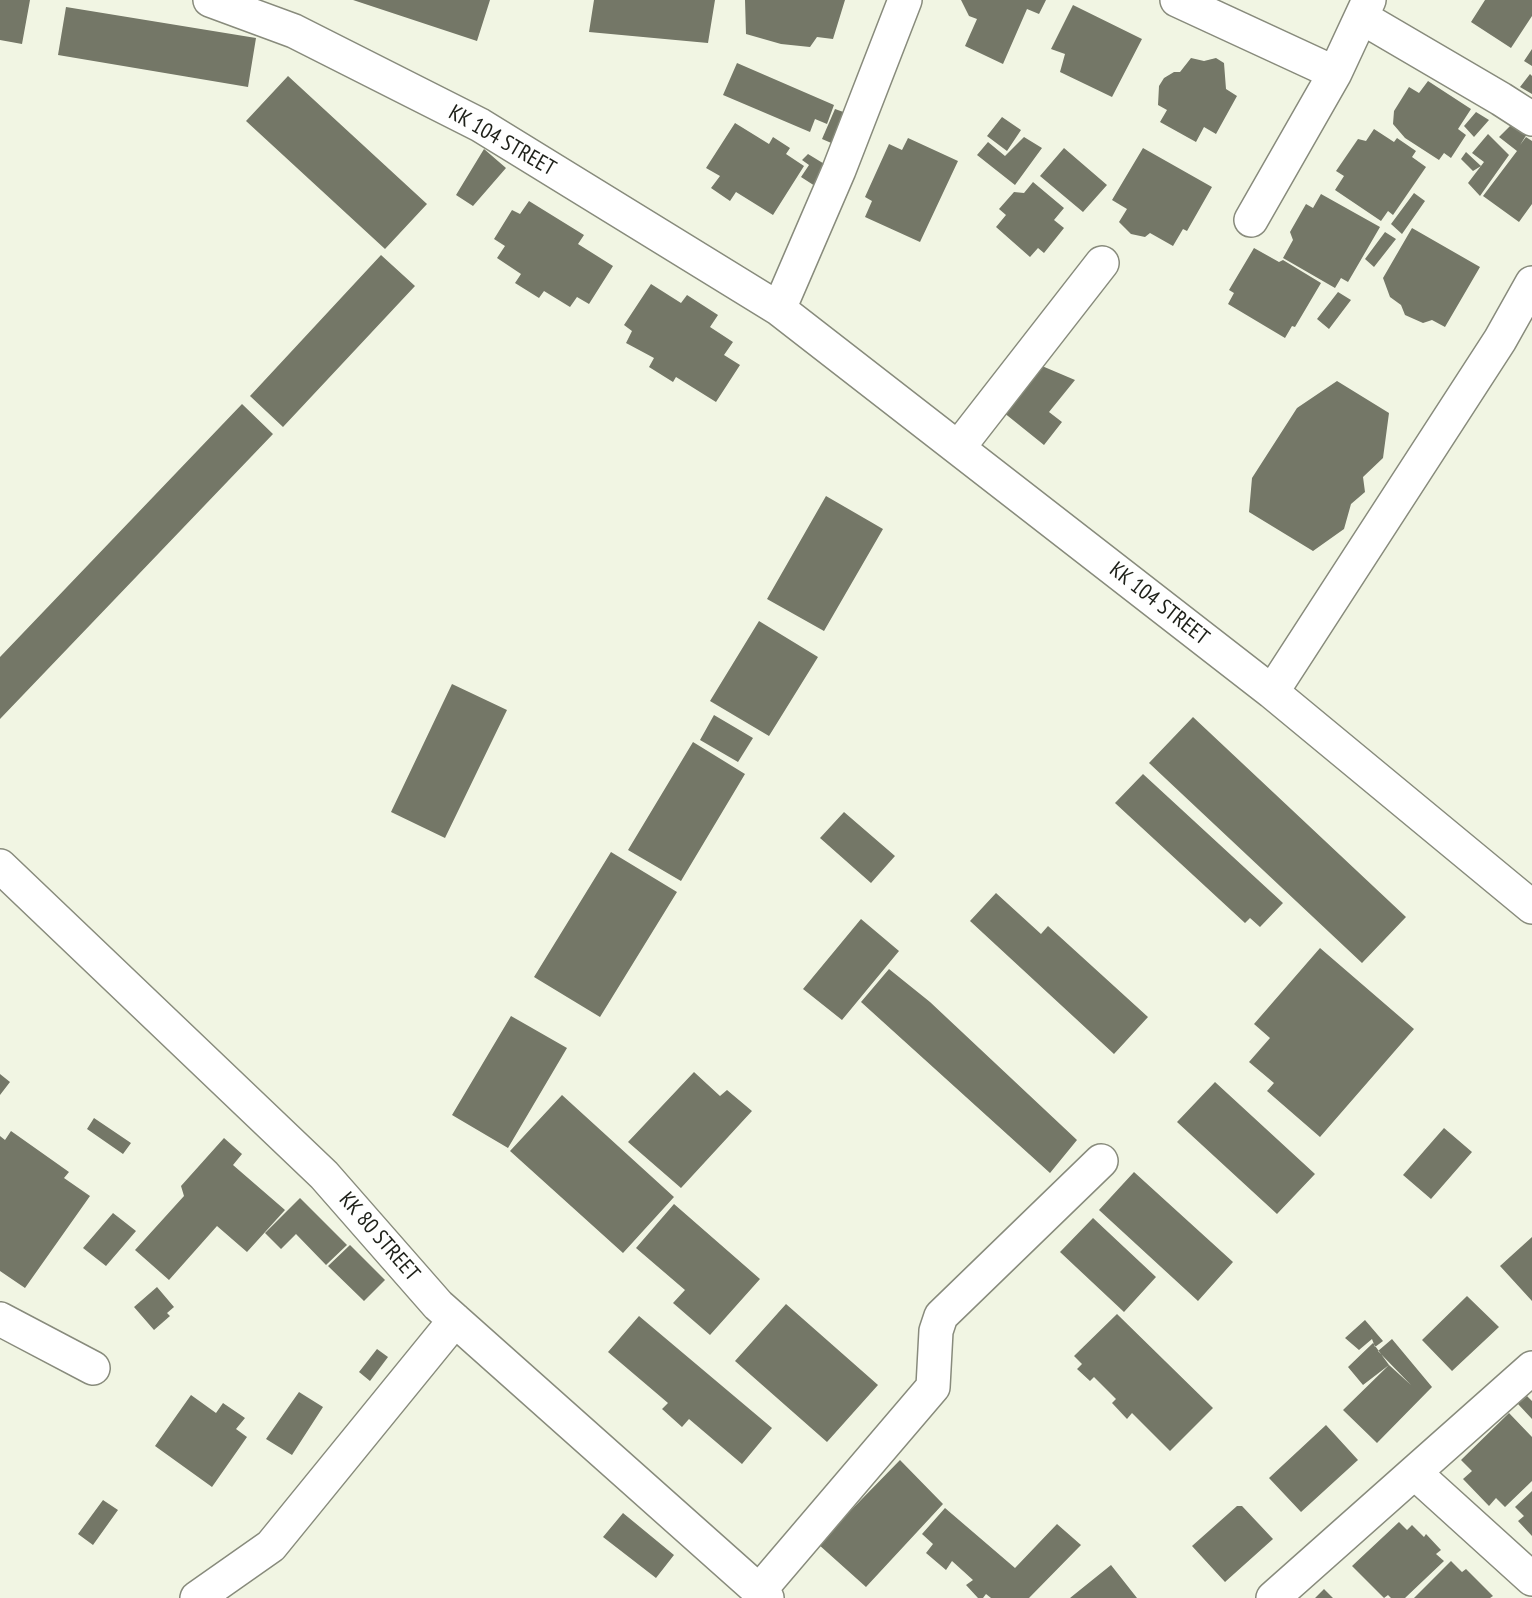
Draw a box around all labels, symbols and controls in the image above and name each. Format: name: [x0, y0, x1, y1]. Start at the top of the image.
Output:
street label: KK 104 STREET: [444, 100, 560, 182]
street label: KK 104 STREET: [1104, 557, 1214, 651]
street label: KK 80 STREET: [333, 1187, 425, 1287]

